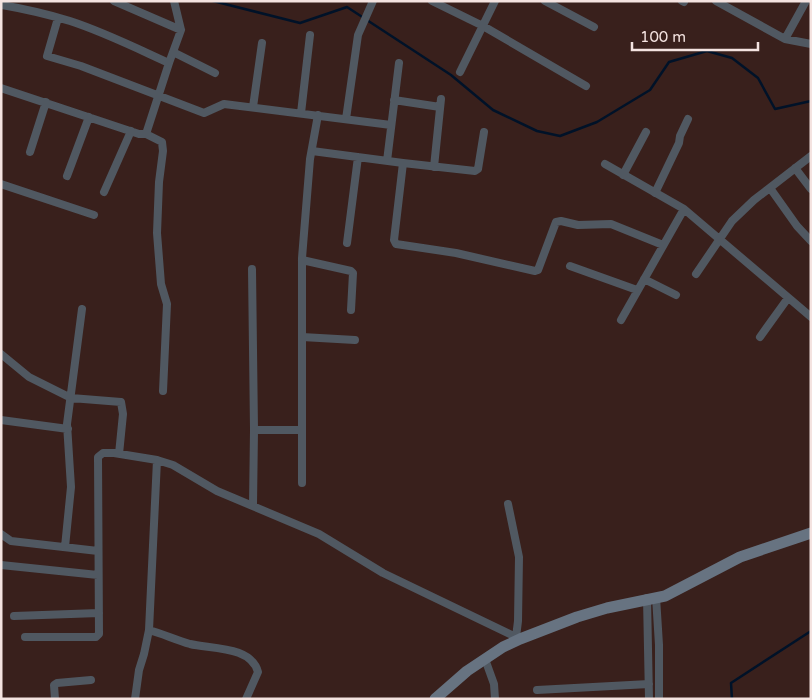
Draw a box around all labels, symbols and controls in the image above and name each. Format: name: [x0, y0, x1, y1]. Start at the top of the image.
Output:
scale bar: [632, 20, 758, 52]
text: 100 m: [640, 28, 686, 46]

